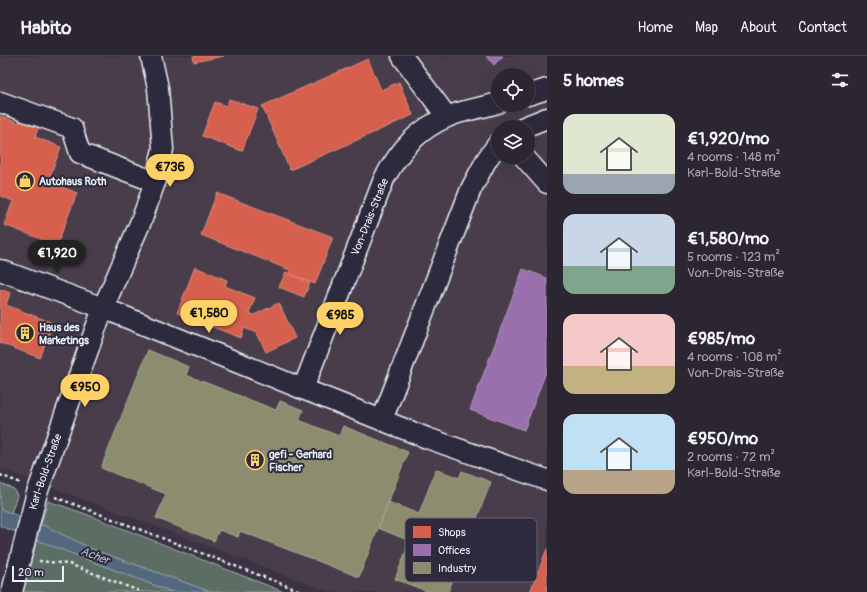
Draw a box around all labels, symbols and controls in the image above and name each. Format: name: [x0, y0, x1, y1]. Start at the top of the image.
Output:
text: Habito: [20, 16, 71, 40]
text: Home: [638, 19, 673, 36]
text: Map: [695, 19, 718, 36]
text: About: [740, 19, 776, 36]
text: Contact: [798, 19, 847, 36]
map controls: [491, 68, 535, 164]
button: locate: [491, 68, 535, 112]
icon: filters: [829, 69, 851, 91]
text: 5 homes: [563, 70, 624, 91]
button: layers: [491, 120, 535, 164]
text: €1,920/mo: [687, 128, 769, 149]
icon: home: [595, 130, 643, 178]
text: 4 rooms · 148 m²: [687, 149, 780, 165]
pin: €736: [146, 154, 194, 188]
text: €736: [155, 159, 185, 175]
text: Karl-Bold-Straße: [687, 165, 781, 181]
shop icon: Autohaus Roth: [14, 170, 36, 192]
place label: Autohaus Roth: [39, 175, 106, 188]
street label: Von-Drais-Straße: [349, 176, 392, 258]
text: €1,580/mo: [687, 228, 769, 249]
icon: home: [595, 230, 643, 278]
pin: €1,920: [24, 240, 90, 274]
text: €1,920: [37, 245, 77, 261]
text: 5 rooms · 123 m²: [687, 249, 780, 265]
text: Von-Drais-Straße: [687, 265, 784, 281]
pin: €1,580: [176, 300, 242, 334]
pin: €985: [316, 302, 364, 336]
text: €1,580: [189, 305, 229, 321]
text: €985: [326, 307, 354, 323]
place label: Haus des Marketings: [39, 321, 89, 347]
building icon: Haus des Marketings: [14, 322, 36, 344]
text: €985/mo: [687, 328, 755, 349]
icon: home: [595, 330, 643, 378]
text: 4 rooms · 108 m²: [687, 349, 782, 365]
text: Von-Drais-Straße: [687, 365, 784, 381]
pin: €950: [61, 374, 109, 408]
text: €950: [69, 379, 101, 395]
text: €950/mo: [687, 428, 758, 449]
icon: home: [595, 430, 643, 478]
street label: Karl-Bold-Straße: [26, 431, 64, 511]
place label: gefi - Gerhard Fischer: [269, 448, 332, 474]
building icon: gefi - Gerhard Fischer: [244, 449, 266, 471]
text: 2 rooms · 72 m²: [687, 449, 775, 465]
text: Karl-Bold-Straße: [687, 465, 781, 481]
legend: [405, 518, 537, 582]
text: Shops: [438, 526, 466, 539]
water label: Acher: [78, 544, 113, 569]
text: Offices: [438, 544, 470, 557]
text: Industry: [438, 562, 477, 575]
scale bar: [12, 564, 64, 583]
text: 20 m: [18, 566, 44, 579]

